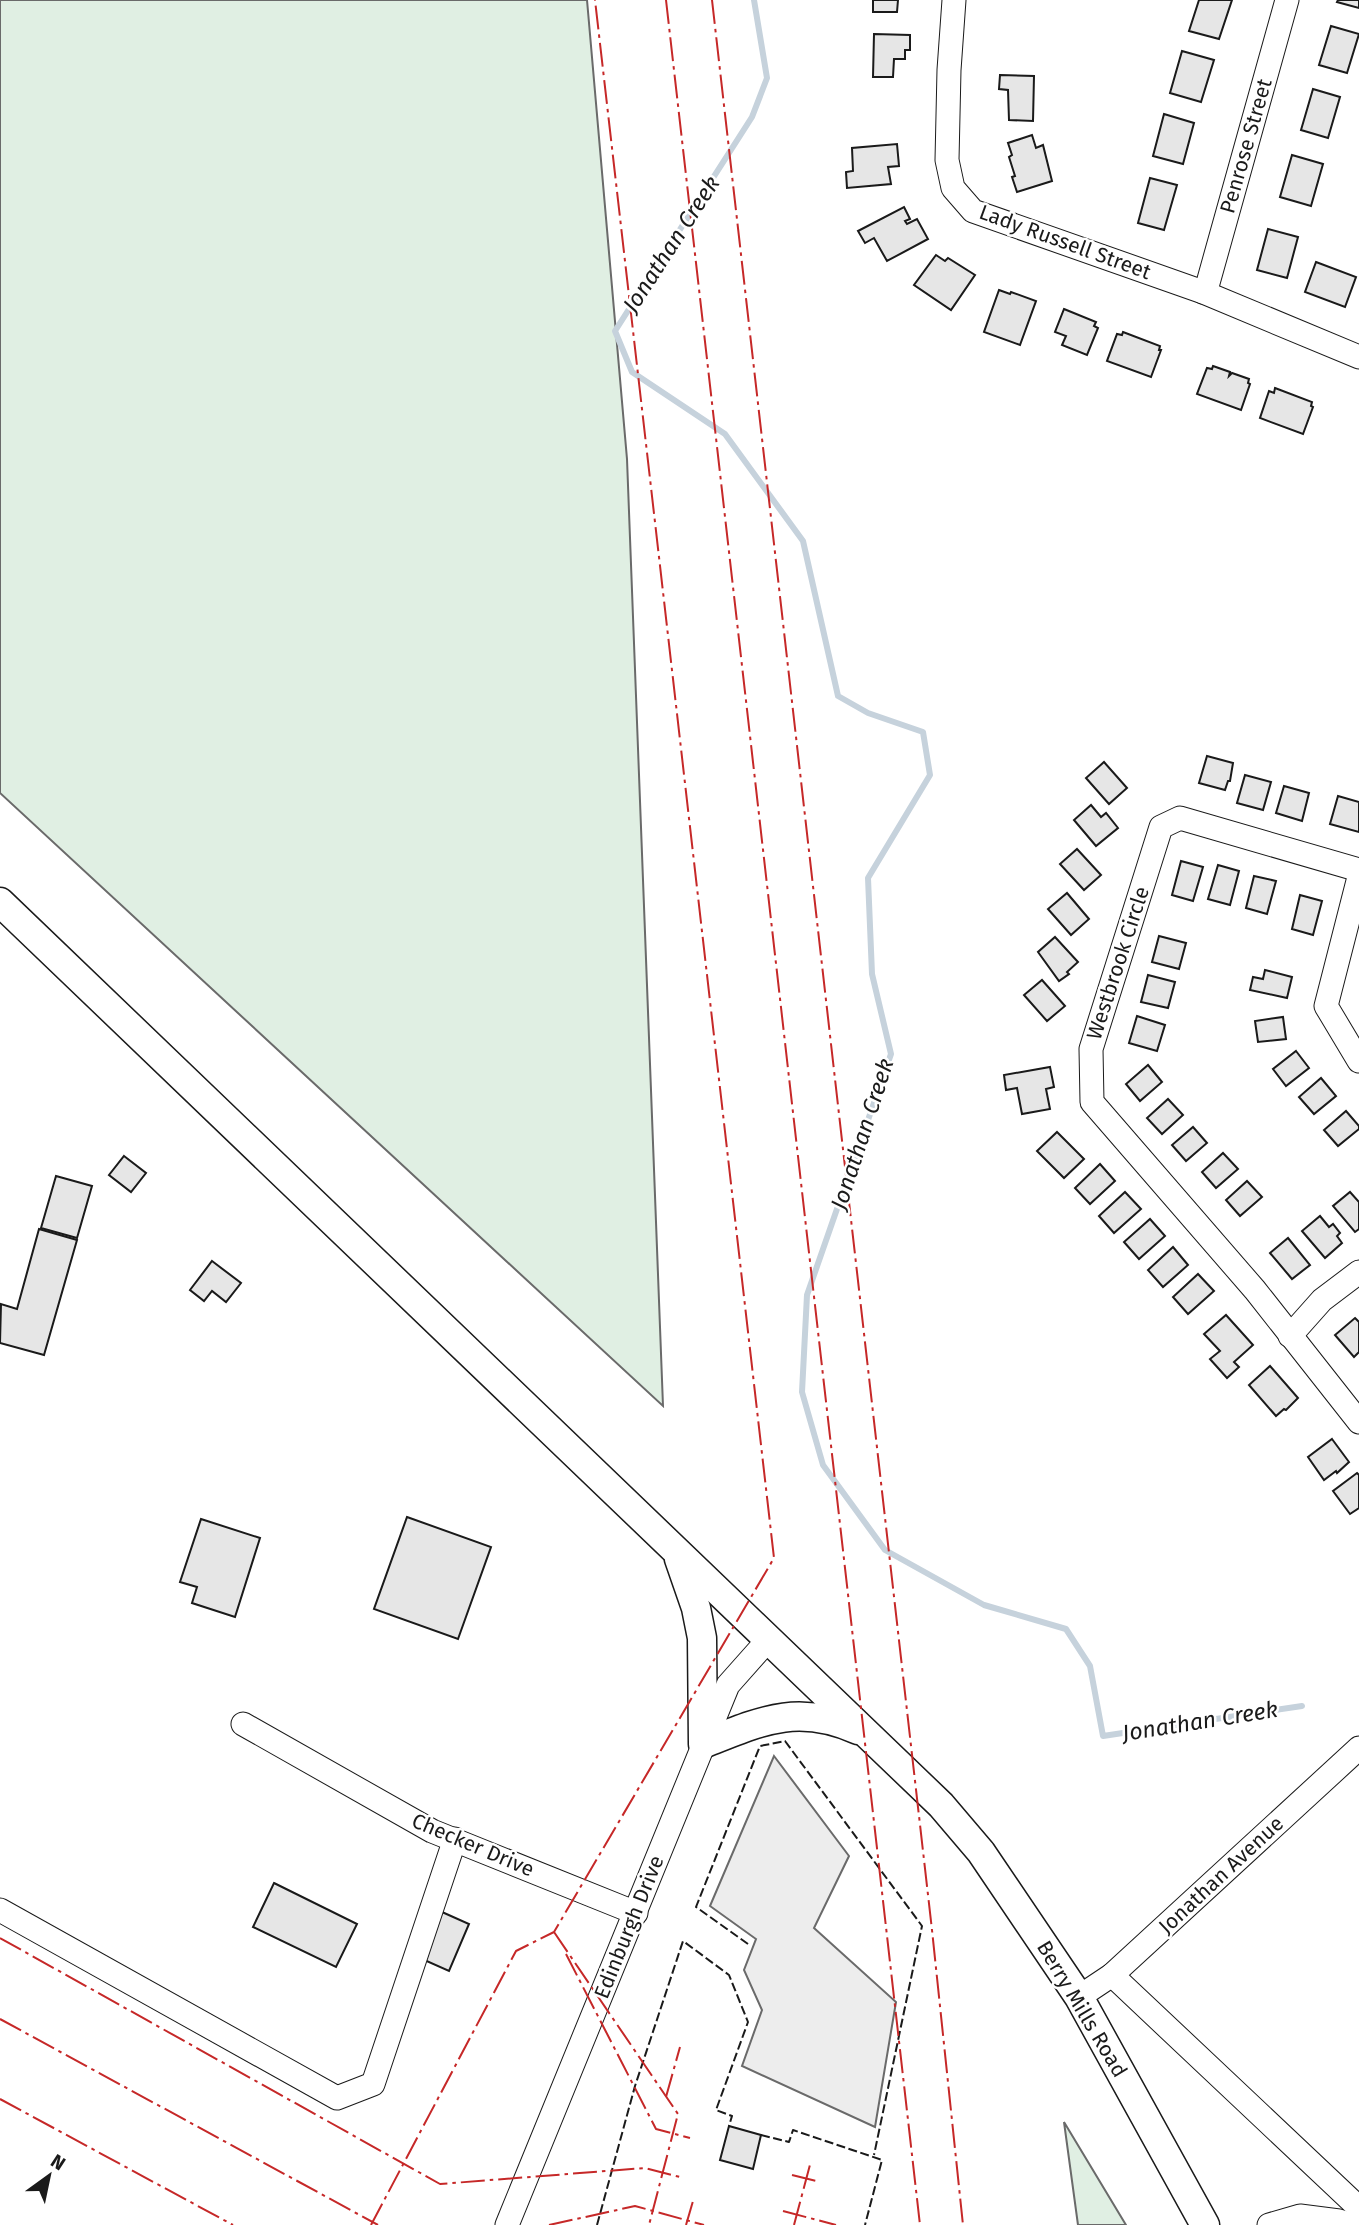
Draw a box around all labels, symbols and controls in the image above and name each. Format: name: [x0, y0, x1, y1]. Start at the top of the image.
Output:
street label: Penrose Street: [1214, 75, 1278, 216]
water label: Jonathan Creek: [615, 170, 726, 319]
street label: Lady Russell Street: [976, 199, 1155, 285]
street label: Westbrook Circle: [1081, 883, 1155, 1043]
water label: Jonathan Creek: [824, 1055, 900, 1215]
water label: Jonathan Creek: [1118, 1695, 1280, 1747]
street label: Checker Drive: [408, 1808, 538, 1882]
street label: Jonathan Avenue: [1153, 1810, 1289, 1940]
street label: Edinburgh Drive: [588, 1852, 670, 2002]
street label: Berry Mills Road: [1031, 1936, 1133, 2082]
north arrow: [14, 2141, 84, 2211]
text: N: [46, 2149, 70, 2175]

